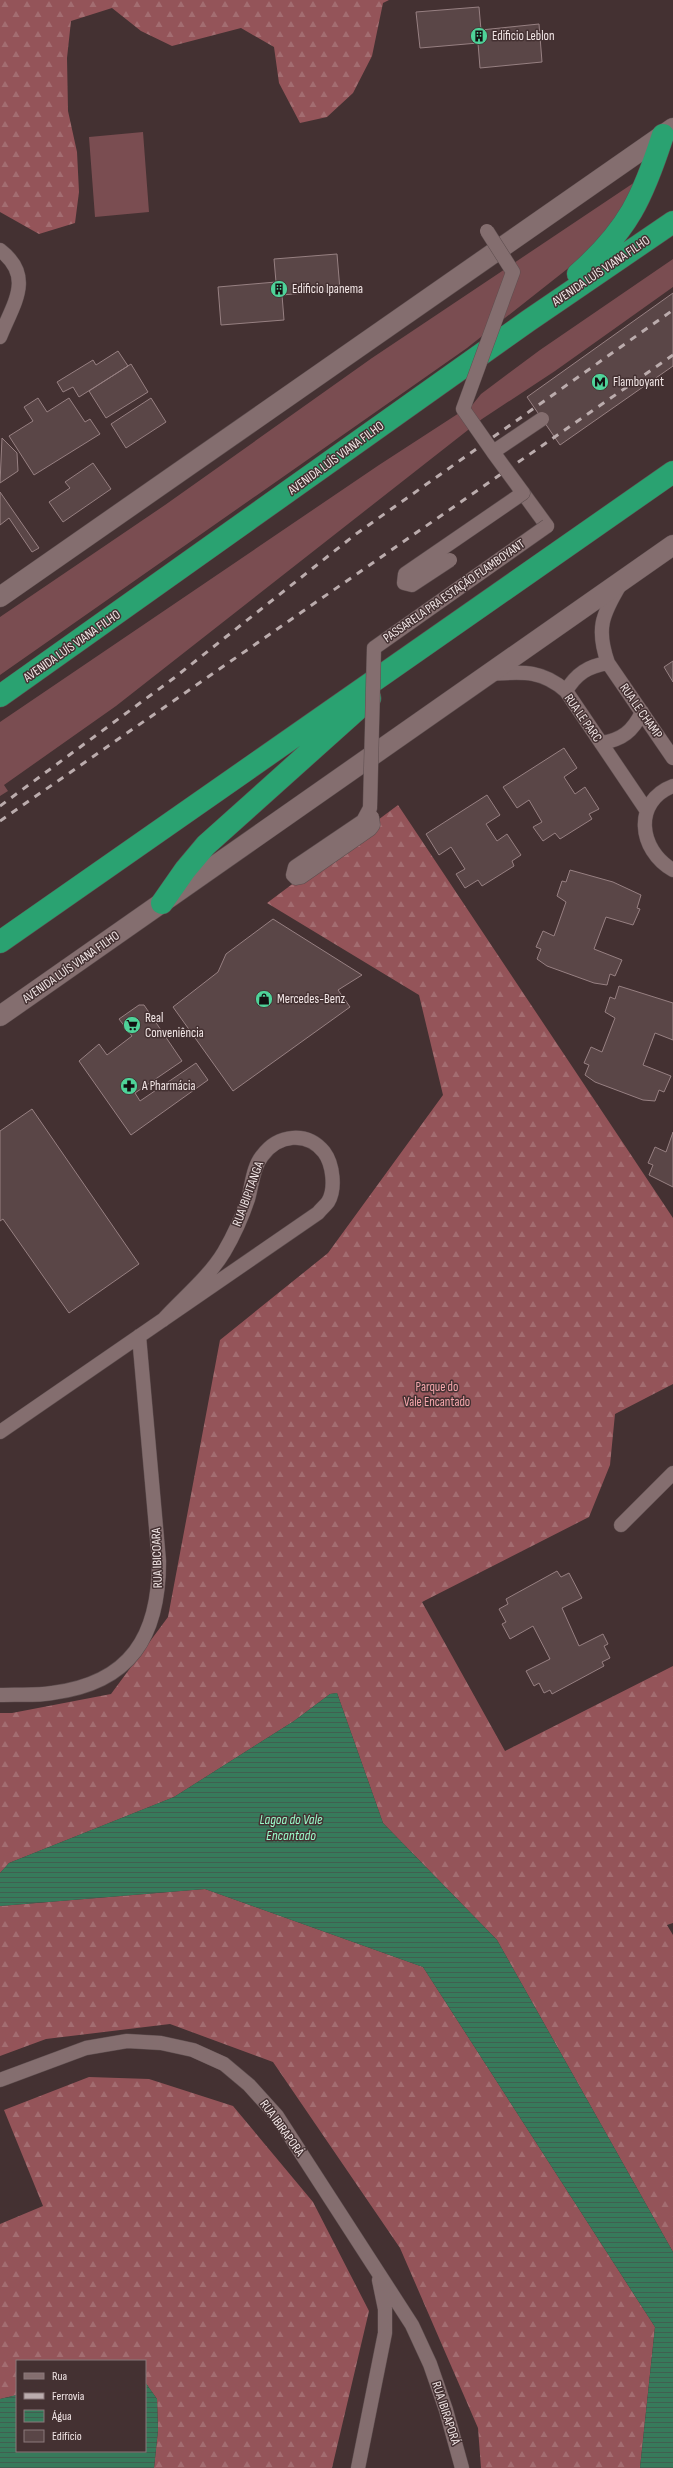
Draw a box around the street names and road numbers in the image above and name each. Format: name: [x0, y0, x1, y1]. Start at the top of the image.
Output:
street label: AVENIDA LUÍS VIANA FILHO: [548, 232, 653, 310]
street label: AVENIDA LUÍS VIANA FILHO: [284, 418, 387, 499]
street label: PASSARELA PRA ESTAÇÃO FLAMBOYANT: [380, 536, 528, 646]
street label: AVENIDA LUÍS VIANA FILHO: [20, 607, 124, 686]
street label: RUA LE CHAMP: [616, 680, 666, 742]
street label: RUA LE PARC: [561, 691, 605, 745]
street label: AVENIDA LUÍS VIANA FILHO: [19, 928, 123, 1007]
street label: RUA IBIPITANGA: [229, 1159, 267, 1229]
street label: RUA IBICOARA: [148, 1527, 166, 1589]
street label: RUA IBIRAPORÁ: [256, 2097, 308, 2160]
street label: RUA IBIRAPORÁ: [428, 2379, 464, 2447]

